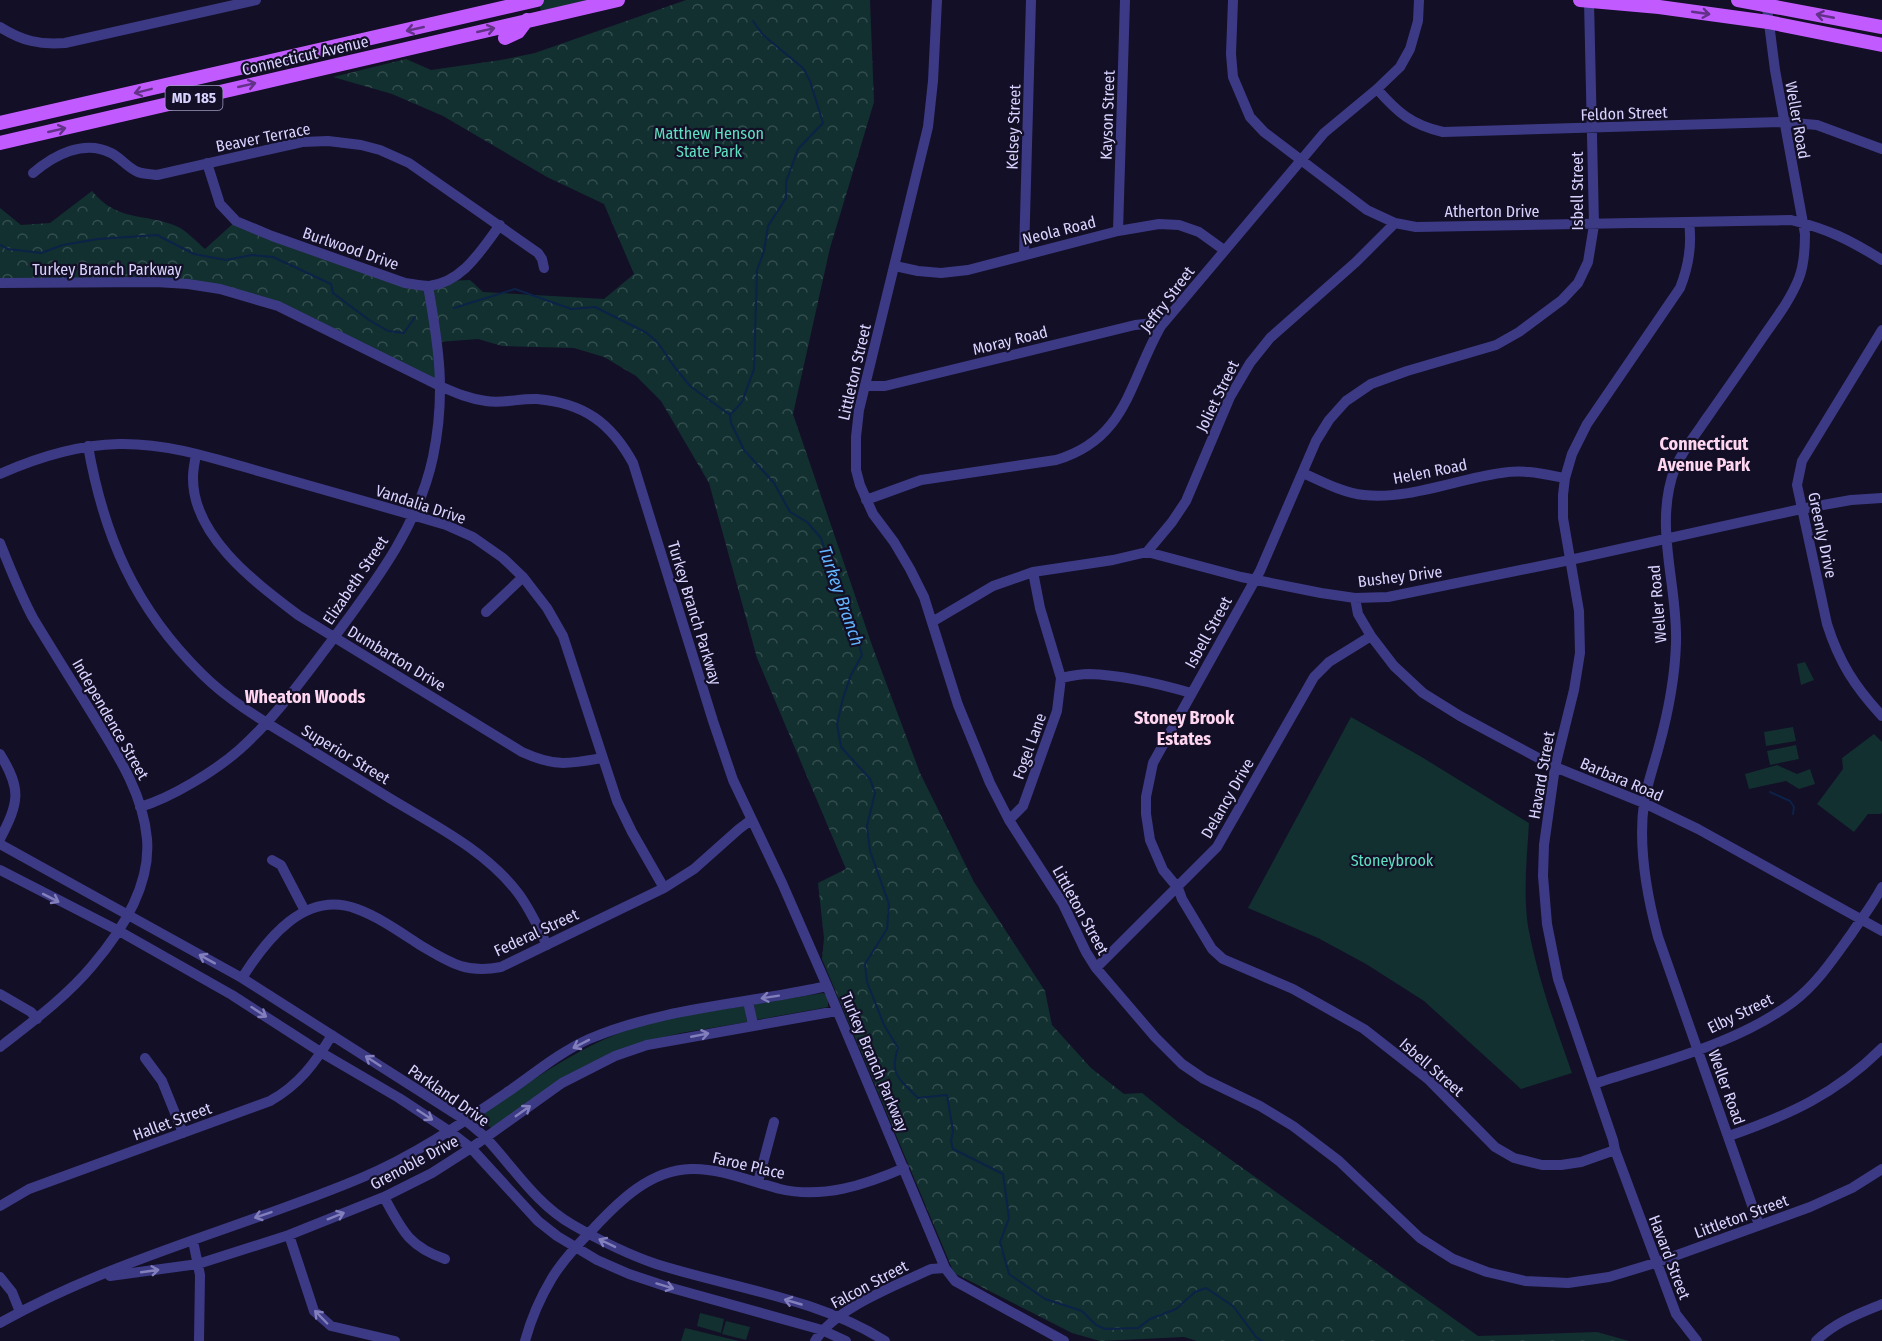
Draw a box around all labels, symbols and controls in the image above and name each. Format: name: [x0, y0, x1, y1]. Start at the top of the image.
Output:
one-way arrow: [1691, 7, 1710, 18]
one-way arrow: [1815, 10, 1835, 21]
one-way arrow: [477, 23, 496, 35]
one-way arrow: [406, 24, 425, 35]
street label: Connecticut Avenue: [240, 32, 370, 79]
street label: Kayson Street: [1096, 69, 1119, 160]
one-way arrow: [237, 79, 256, 91]
street label: Weller Road: [1781, 80, 1814, 160]
street label: Kelsey Street: [1003, 83, 1025, 170]
one-way arrow: [134, 85, 153, 97]
road number: MD 185: [166, 86, 222, 110]
street label: Feldon Street: [1580, 102, 1669, 125]
street label: Beaver Terrace: [214, 119, 312, 156]
one-way arrow: [47, 124, 66, 135]
park label: Matthew Henson State Park: [654, 124, 764, 161]
street label: Isbell Street: [1568, 151, 1587, 231]
street label: Atherton Drive: [1444, 202, 1540, 221]
street label: Neola Road: [1020, 212, 1098, 249]
street label: Burlwood Drive: [300, 223, 402, 274]
street label: Turkey Branch Parkway: [32, 260, 183, 279]
street label: Jeffry Street: [1136, 262, 1199, 336]
street label: Littleton Street: [834, 321, 875, 422]
street label: Moray Road: [971, 322, 1050, 359]
street label: Joliet Street: [1192, 357, 1243, 435]
district label: Connecticut Avenue Park: [1657, 433, 1751, 476]
street label: Helen Road: [1391, 455, 1469, 488]
street label: Vandalia Drive: [373, 481, 468, 528]
street label: Greenly Drive: [1804, 490, 1841, 580]
street label: Elizabeth Street: [319, 532, 392, 628]
street label: Turkey Branch Parkway: [664, 539, 726, 688]
water label: Turkey Branch: [814, 543, 868, 649]
street label: Bushey Drive: [1357, 562, 1443, 591]
street label: Weller Road: [1645, 564, 1670, 644]
street label: Isbell Street: [1181, 592, 1236, 671]
street label: Dumbarton Drive: [344, 622, 449, 695]
street label: Independence Street: [68, 655, 153, 784]
district label: Wheaton Woods: [245, 686, 365, 708]
district label: Stoney Brook Estates: [1134, 707, 1235, 750]
street label: Fogel Lane: [1009, 710, 1050, 782]
street label: Superior Street: [298, 721, 394, 789]
street label: Havard Street: [1524, 729, 1559, 820]
street label: Barbara Road: [1577, 753, 1666, 805]
street label: Delancy Drive: [1197, 755, 1258, 842]
park label: Stoneybrook: [1351, 851, 1434, 870]
street label: Littleton Street: [1048, 863, 1113, 959]
one-way arrow: [42, 892, 60, 904]
street label: Federal Street: [491, 904, 582, 960]
one-way arrow: [199, 952, 216, 964]
street label: Elby Street: [1704, 989, 1777, 1037]
street label: Turkey Branch Parkway: [837, 990, 913, 1135]
one-way arrow: [760, 992, 780, 1003]
one-way arrow: [250, 1006, 267, 1018]
one-way arrow: [690, 1029, 709, 1040]
street label: Isbell Street: [1396, 1034, 1468, 1101]
one-way arrow: [572, 1038, 590, 1050]
street label: Weller Road: [1704, 1047, 1749, 1127]
one-way arrow: [365, 1055, 381, 1067]
street label: Parkland Drive: [404, 1060, 493, 1131]
street label: Hallet Street: [130, 1098, 215, 1144]
one-way arrow: [515, 1105, 531, 1117]
one-way arrow: [416, 1108, 433, 1121]
street label: Grenoble Drive: [367, 1131, 462, 1194]
street label: Faroe Place: [711, 1148, 787, 1183]
street label: Littleton Street: [1692, 1190, 1791, 1242]
one-way arrow: [254, 1210, 273, 1221]
one-way arrow: [326, 1210, 345, 1221]
street label: Havard Street: [1645, 1212, 1695, 1303]
one-way arrow: [599, 1237, 617, 1249]
street label: Falcon Street: [828, 1256, 912, 1313]
one-way arrow: [139, 1265, 159, 1276]
one-way arrow: [655, 1281, 674, 1292]
one-way arrow: [784, 1296, 803, 1307]
one-way arrow: [314, 1310, 329, 1325]

